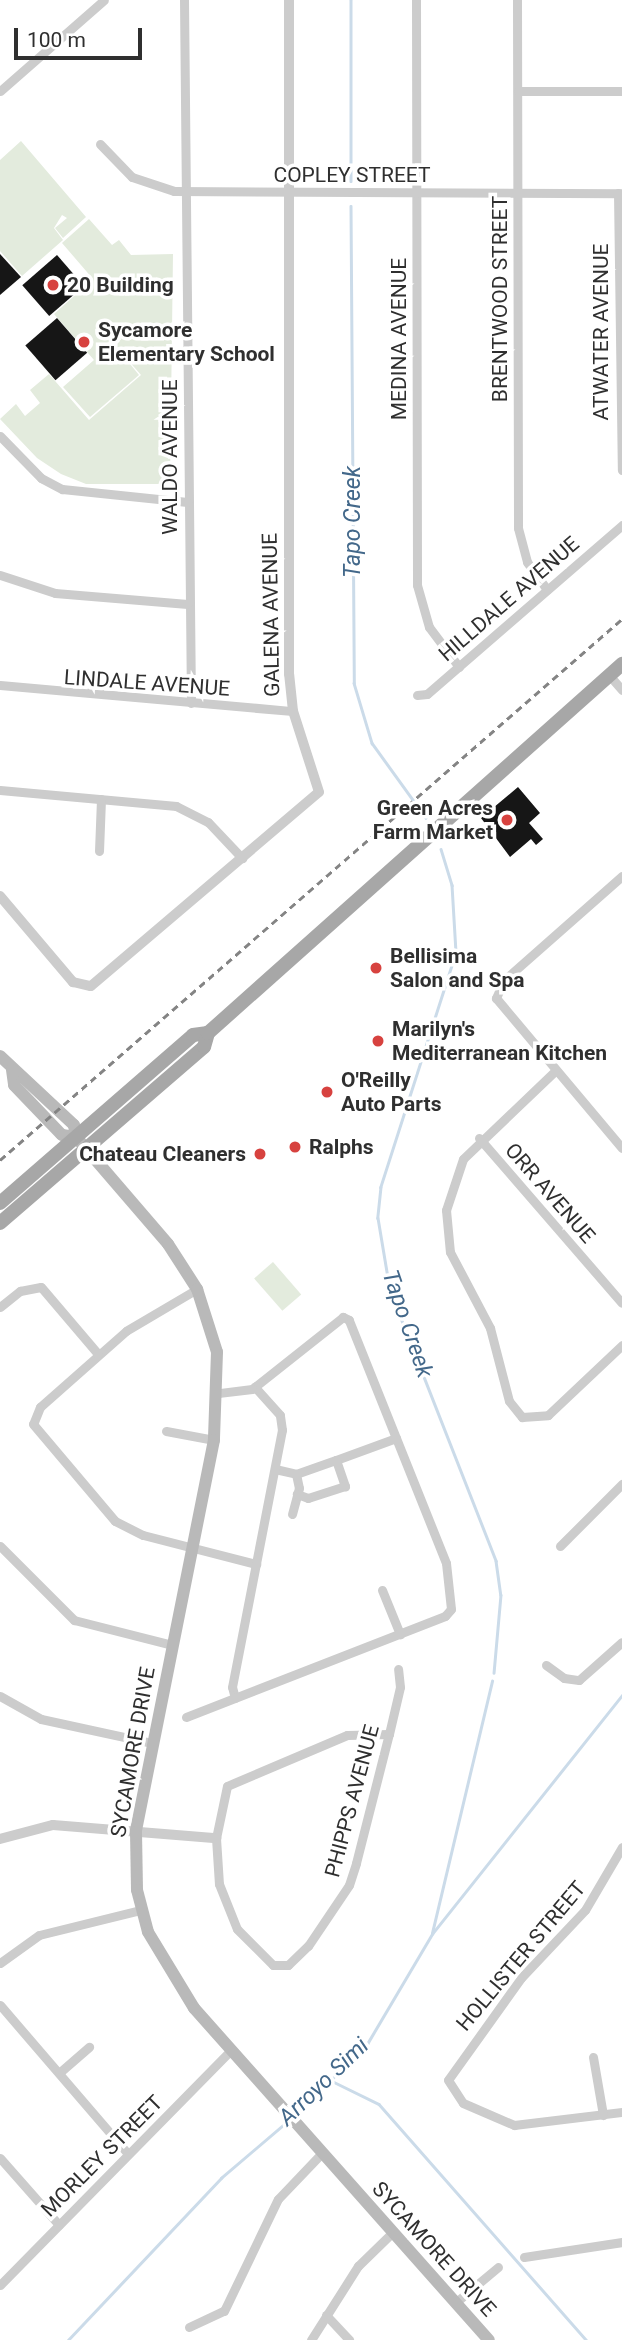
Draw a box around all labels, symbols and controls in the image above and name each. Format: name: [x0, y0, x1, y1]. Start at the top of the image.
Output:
scale bar: [18, 14, 145, 58]
text: 100 m: [27, 28, 86, 52]
street label: COPLEY STREET: [274, 162, 430, 188]
street label: BRENTWOOD STREET: [487, 196, 513, 402]
street label: ATWATER AVENUE: [588, 244, 614, 420]
street label: MEDINA AVENUE: [386, 258, 412, 420]
place label: 20 Building: [67, 272, 174, 298]
marker: 20 Building: [45, 277, 61, 293]
place label: Sycamore Elementary School: [98, 317, 275, 367]
marker: Sycamore Elementary School: [76, 334, 92, 350]
street label: WALDO AVENUE: [157, 379, 183, 535]
water label: Tapo Creek: [339, 466, 367, 578]
street label: HILLDALE AVENUE: [434, 531, 584, 667]
street label: GALENA AVENUE: [257, 533, 285, 697]
street label: LINDALE AVENUE: [63, 665, 231, 701]
place label: Green Acres Farm Market: [373, 795, 493, 845]
marker: Green Acres Farm Market: [499, 812, 515, 828]
place label: Bellisima Salon and Spa: [390, 943, 525, 993]
marker: Bellisima Salon and Spa: [368, 960, 384, 976]
place label: Marilyn's Mediterranean Kitchen: [392, 1016, 607, 1066]
marker: Marilyn's Mediterranean Kitchen: [370, 1033, 386, 1049]
place label: O'Reilly Auto Parts: [341, 1067, 441, 1117]
marker: O'Reilly Auto Parts: [319, 1084, 335, 1100]
place label: Ralphs: [309, 1134, 374, 1160]
street label: ORR AVENUE: [500, 1138, 600, 1248]
marker: Ralphs: [287, 1139, 303, 1155]
place label: Chateau Cleaners: [79, 1141, 246, 1167]
marker: Chateau Cleaners: [252, 1146, 268, 1162]
water label: Tapo Creek: [376, 1267, 438, 1381]
street label: SYCAMORE DRIVE: [106, 1665, 160, 1839]
street label: PHIPPS AVENUE: [320, 1722, 384, 1880]
street label: HOLLISTER STREET: [451, 1876, 591, 2036]
water label: Arroyo Simi: [273, 2032, 375, 2132]
street label: MORLEY STREET: [36, 2090, 168, 2222]
street label: SYCAMORE DRIVE: [367, 2176, 501, 2322]

